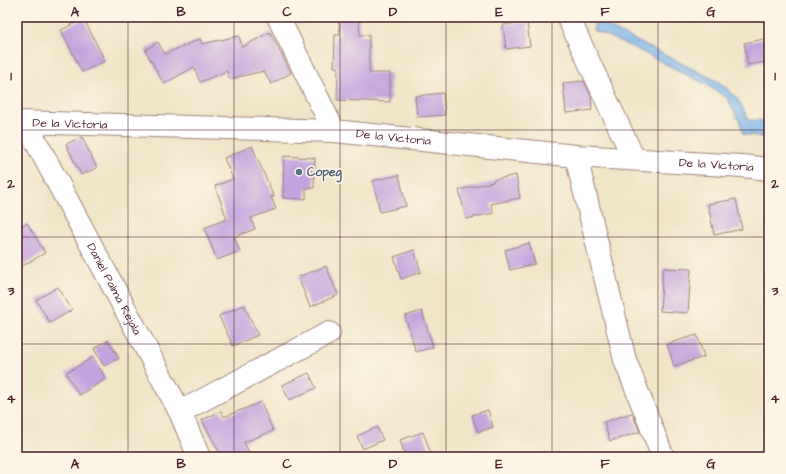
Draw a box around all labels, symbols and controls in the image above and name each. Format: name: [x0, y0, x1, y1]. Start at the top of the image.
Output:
text: A: [71, 3, 80, 21]
text: B: [176, 3, 186, 21]
text: C: [282, 3, 292, 21]
text: D: [389, 3, 398, 21]
text: E: [495, 3, 503, 21]
text: F: [600, 3, 610, 21]
text: G: [706, 3, 716, 21]
text: 1: [10, 67, 12, 85]
text: 1: [774, 67, 776, 85]
street label: De la Victoria: [32, 114, 108, 133]
street label: De la Victoria: [355, 125, 432, 149]
street label: De la Victoria: [678, 154, 755, 176]
place label: Copeg: [307, 164, 342, 183]
marker: Copeg: [294, 167, 304, 177]
text: 2: [6, 175, 15, 193]
text: 2: [770, 175, 779, 193]
street label: Daniel Palma Rejala: [83, 240, 146, 338]
text: 3: [7, 282, 15, 300]
text: 3: [771, 282, 779, 300]
text: 4: [7, 390, 16, 408]
text: 4: [771, 390, 780, 408]
text: A: [71, 455, 80, 473]
text: B: [176, 455, 186, 473]
text: C: [282, 455, 292, 473]
text: D: [389, 455, 398, 473]
text: E: [495, 455, 503, 473]
text: F: [600, 455, 610, 473]
text: G: [706, 455, 716, 473]

